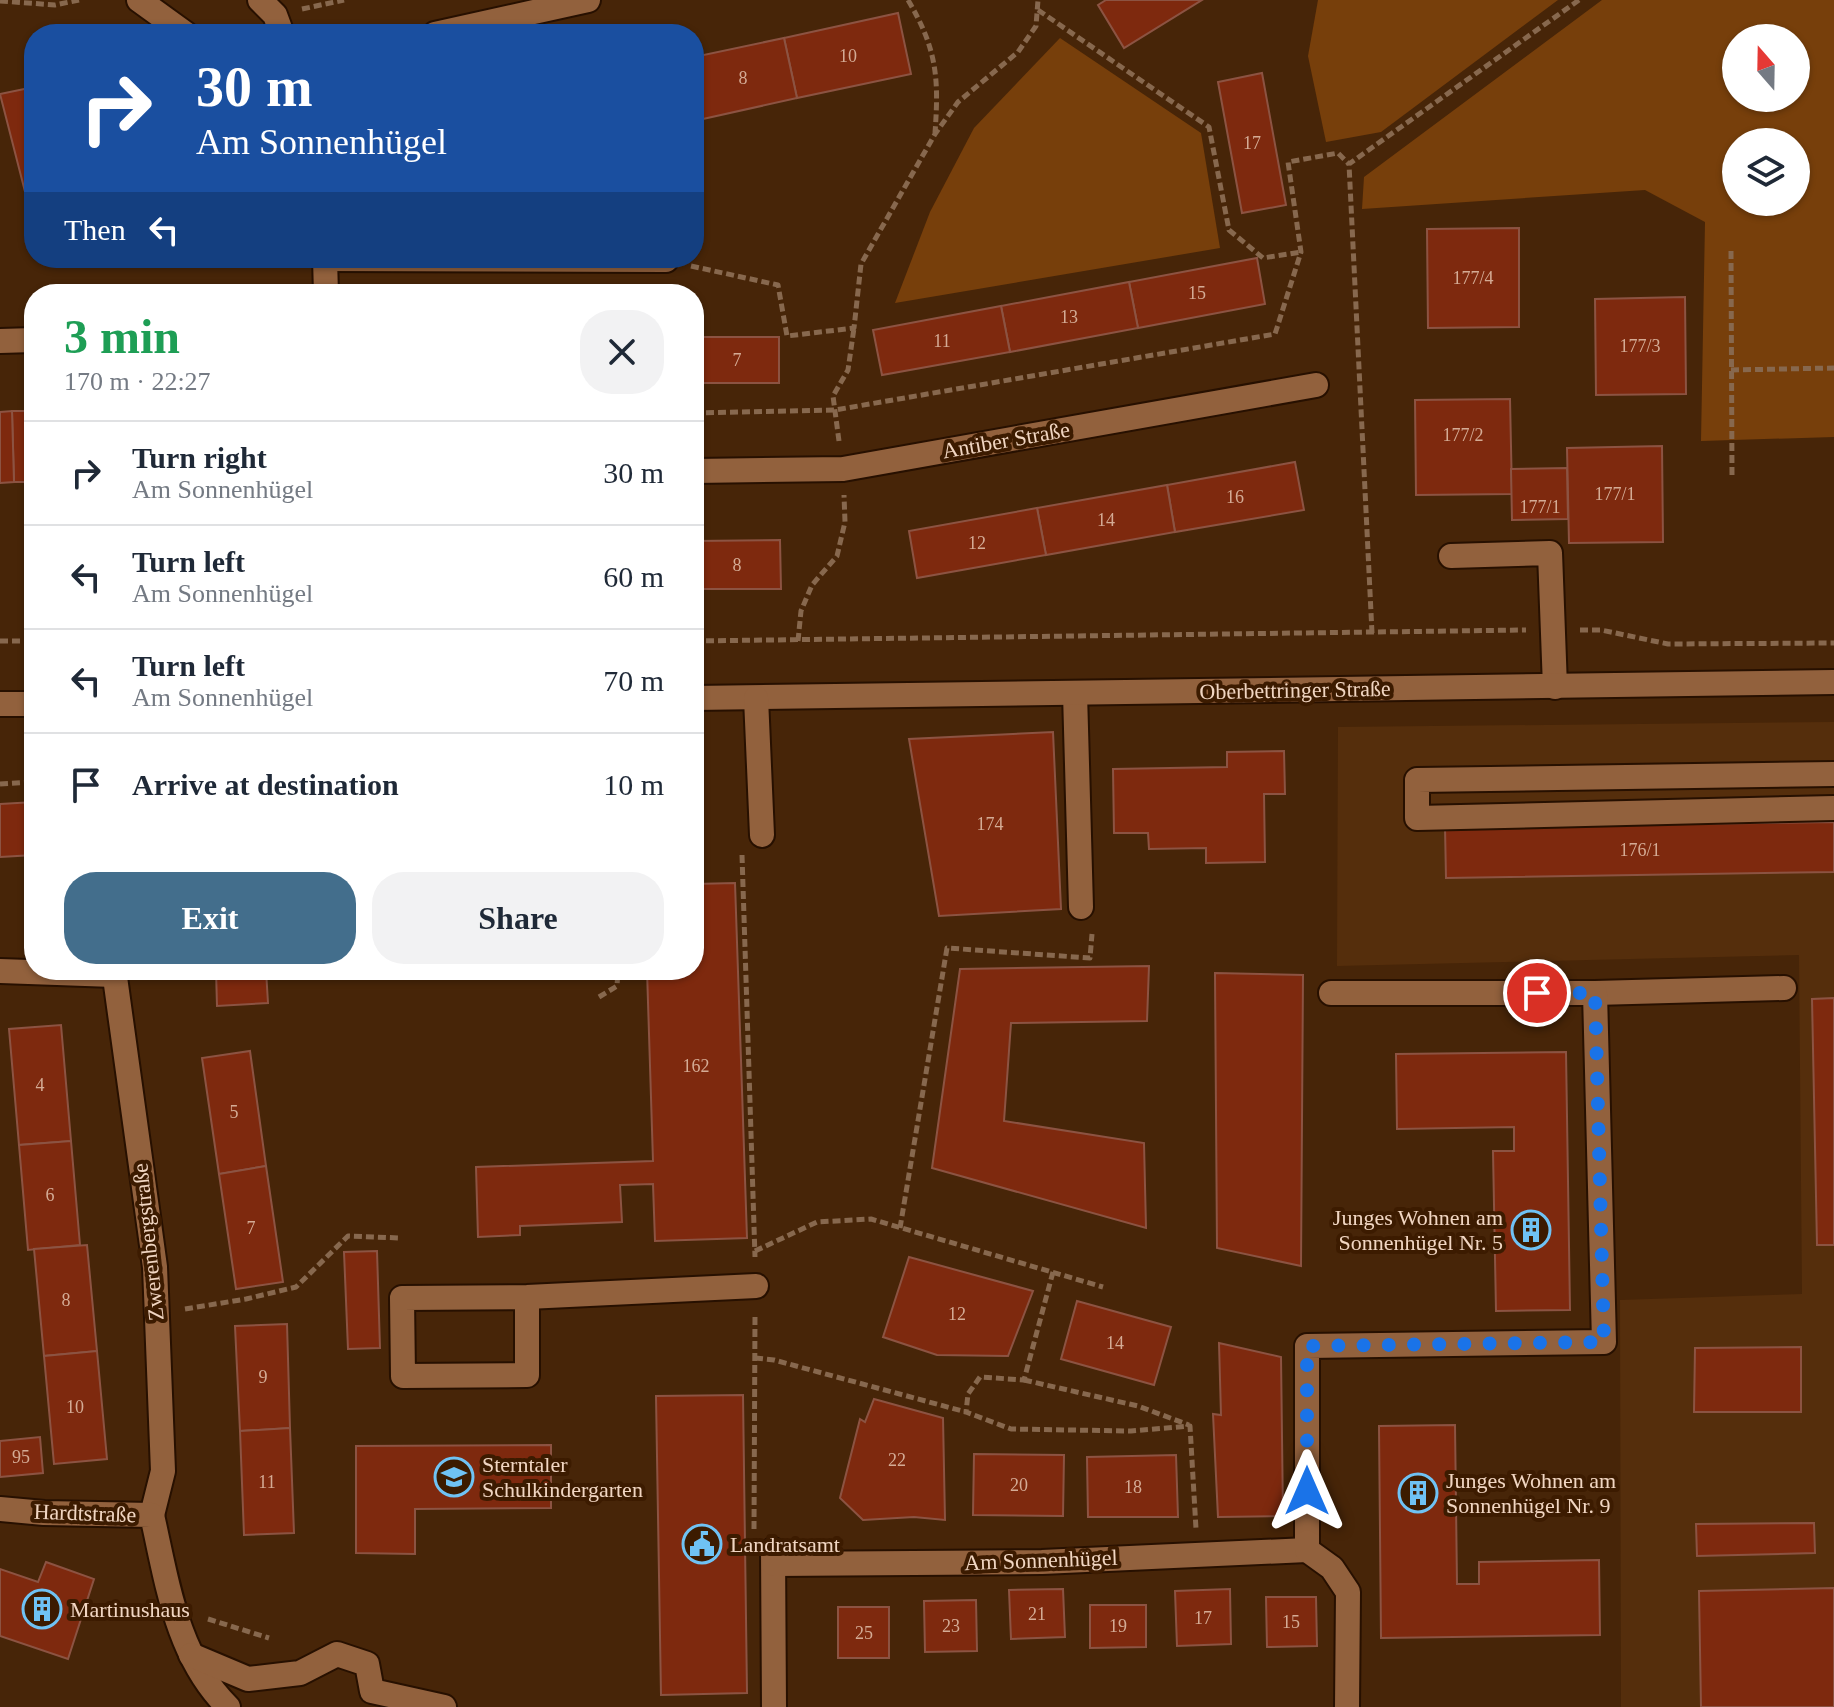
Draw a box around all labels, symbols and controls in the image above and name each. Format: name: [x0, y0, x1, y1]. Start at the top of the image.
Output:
north arrow: [1722, 24, 1810, 112]
map controls: [1722, 24, 1810, 216]
house number: 10: [839, 46, 857, 66]
icon: right: [64, 56, 168, 160]
text: 30 m: [196, 56, 313, 118]
house number: 8: [739, 68, 748, 88]
text: Am Sonnenhügel: [196, 122, 447, 162]
button: layers: [1722, 128, 1810, 216]
house number: 17: [1243, 133, 1261, 153]
icon: left: [142, 208, 186, 252]
text: Then: [64, 213, 126, 246]
house number: 177/4: [1452, 268, 1494, 288]
house number: 15: [1188, 283, 1206, 303]
house number: 13: [1060, 307, 1078, 327]
text: 3 min: [64, 310, 180, 363]
button: close: [580, 310, 664, 394]
house number: 11: [933, 331, 951, 351]
house number: 177/3: [1619, 336, 1661, 356]
house number: 7: [733, 350, 742, 370]
text: 170 m · 22:27: [64, 367, 211, 396]
street label: Antiber Straße: [940, 416, 1072, 464]
house number: 177/2: [1442, 425, 1484, 445]
text: Turn right: [132, 441, 267, 474]
icon: right: [64, 451, 108, 495]
text: 30 m: [603, 456, 664, 489]
text: Am Sonnenhügel: [132, 475, 313, 504]
house number: 177/1: [1594, 484, 1636, 504]
house number: 16: [1226, 487, 1244, 507]
house number: 177/1: [1519, 497, 1561, 517]
house number: 14: [1097, 510, 1115, 530]
house number: 12: [968, 533, 986, 553]
text: Turn left: [132, 545, 245, 578]
icon: left: [64, 555, 108, 599]
house number: 8: [733, 555, 742, 575]
text: 60 m: [603, 560, 664, 593]
text: Am Sonnenhügel: [132, 579, 313, 608]
text: Turn left: [132, 649, 245, 682]
icon: left: [64, 659, 108, 703]
text: 70 m: [603, 664, 664, 697]
street label: Oberbettringer Straße: [1199, 676, 1391, 704]
text: Am Sonnenhügel: [132, 683, 313, 712]
icon: arrive: [64, 763, 108, 807]
text: Arrive at destination: [132, 768, 399, 801]
text: 10 m: [603, 768, 664, 801]
house number: 174: [977, 814, 1004, 834]
house number: 176/1: [1619, 840, 1661, 860]
button: Exit: [64, 872, 356, 964]
button: Share: [372, 872, 664, 964]
pin: [1503, 959, 1571, 1027]
icon: arrive: [1515, 971, 1559, 1015]
house number: 162: [683, 1056, 710, 1076]
house number: 4: [36, 1075, 45, 1095]
house number: 5: [230, 1102, 239, 1122]
street label: Zwerenbergstraße: [127, 1162, 169, 1322]
house number: 6: [46, 1185, 55, 1205]
place label: Junges Wohnen am Sonnenhügel Nr. 5: [1333, 1205, 1503, 1255]
building icon: Junges Wohnen am Sonnenhügel Nr. 5: [1510, 1209, 1552, 1251]
house number: 7: [247, 1218, 256, 1238]
house number: 8: [62, 1290, 71, 1310]
house number: 12: [948, 1304, 966, 1324]
house number: 14: [1106, 1333, 1124, 1353]
house number: 9: [259, 1367, 268, 1387]
house number: 10: [66, 1397, 84, 1417]
house number: 95: [12, 1447, 30, 1467]
position arrow: [1265, 1449, 1349, 1533]
house number: 22: [888, 1450, 906, 1470]
place label: Sterntaler Schulkindergarten: [482, 1452, 643, 1502]
school or university icon: Sterntaler Schulkindergarten: [433, 1456, 475, 1498]
place label: Junges Wohnen am Sonnenhügel Nr. 9: [1446, 1468, 1616, 1518]
house number: 11: [258, 1472, 276, 1492]
building icon: Junges Wohnen am Sonnenhügel Nr. 9: [1397, 1472, 1439, 1514]
house number: 20: [1010, 1475, 1028, 1495]
house number: 18: [1124, 1477, 1142, 1497]
street label: Hardtstraße: [33, 1499, 137, 1527]
public building icon: Landratsamt: [681, 1523, 723, 1565]
place label: Landratsamt: [730, 1532, 840, 1557]
street label: Am Sonnenhügel: [964, 1545, 1118, 1575]
building icon: Martinushaus: [21, 1588, 63, 1630]
place label: Martinushaus: [70, 1597, 190, 1622]
house number: 21: [1028, 1604, 1046, 1624]
house number: 17: [1194, 1608, 1212, 1628]
house number: 15: [1282, 1612, 1300, 1632]
house number: 23: [942, 1616, 960, 1636]
house number: 19: [1109, 1616, 1127, 1636]
house number: 25: [855, 1623, 873, 1643]

